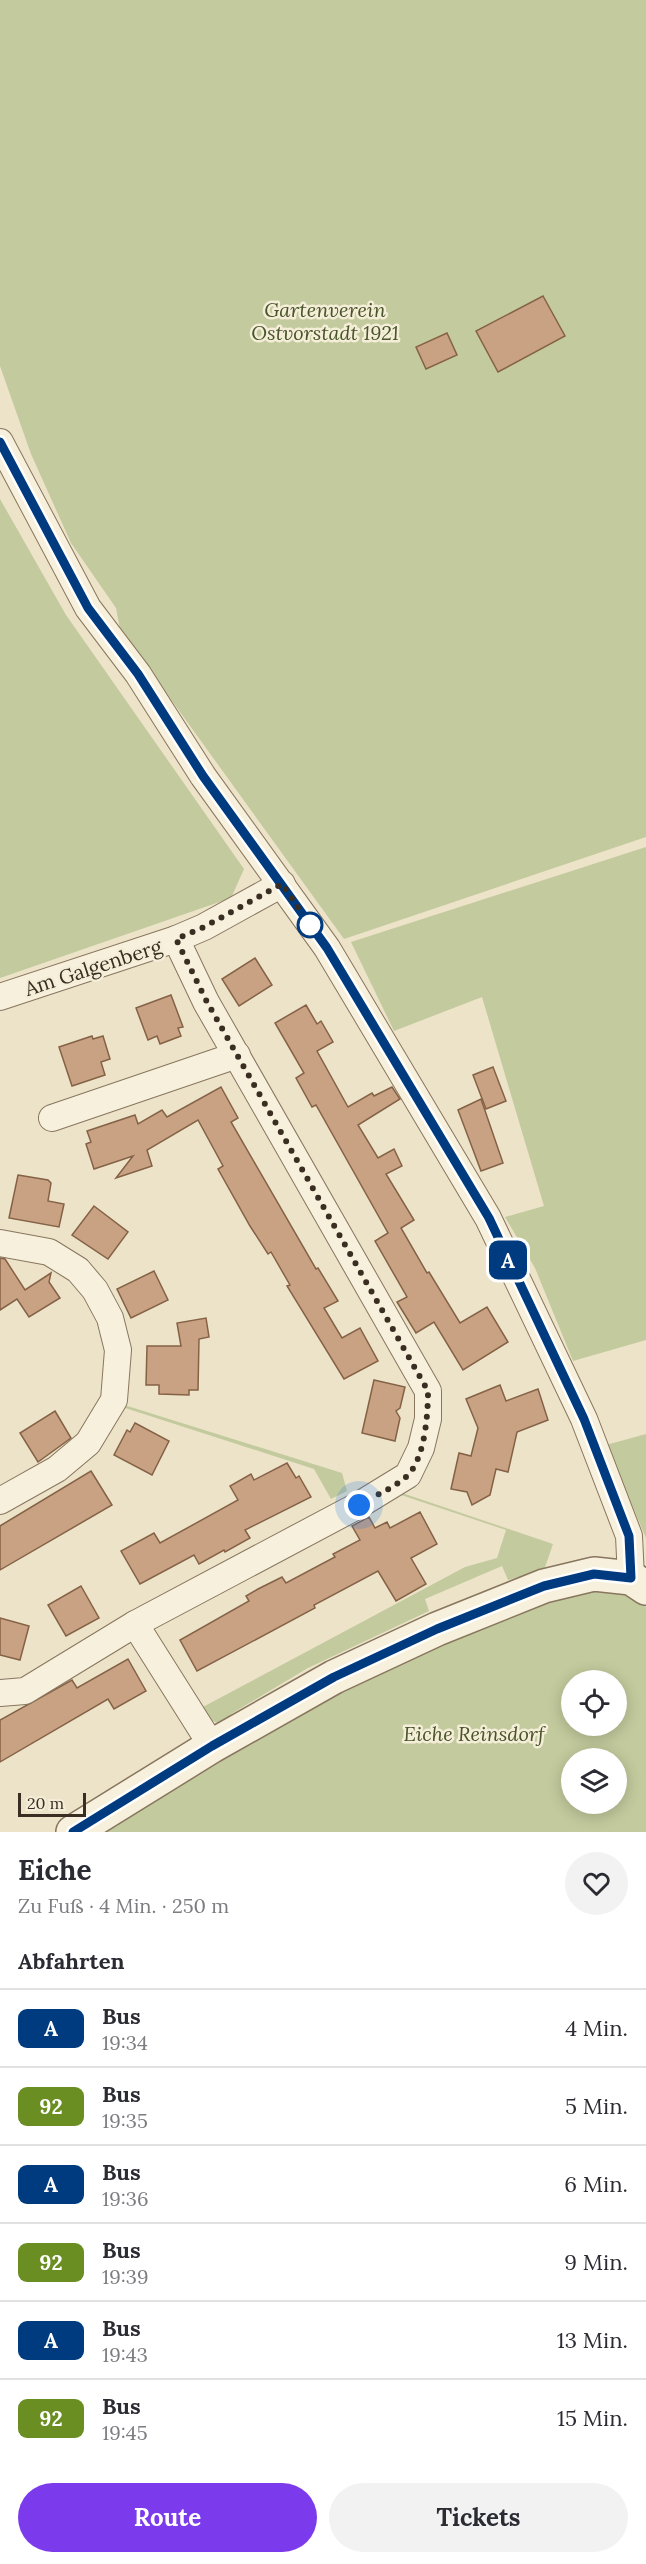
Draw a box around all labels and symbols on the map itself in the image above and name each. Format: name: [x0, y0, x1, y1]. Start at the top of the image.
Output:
park label: Gartenverein Ostvorstadt 1921: [251, 297, 399, 345]
unlabelled marker: [297, 912, 323, 938]
street label: Am Galgenberg: [20, 933, 166, 1001]
line badge: A: [488, 1240, 528, 1280]
your location: [344, 1490, 374, 1520]
park label: Eiche Reinsdorf: [404, 1721, 546, 1746]
scale bar: [18, 1790, 86, 1818]

